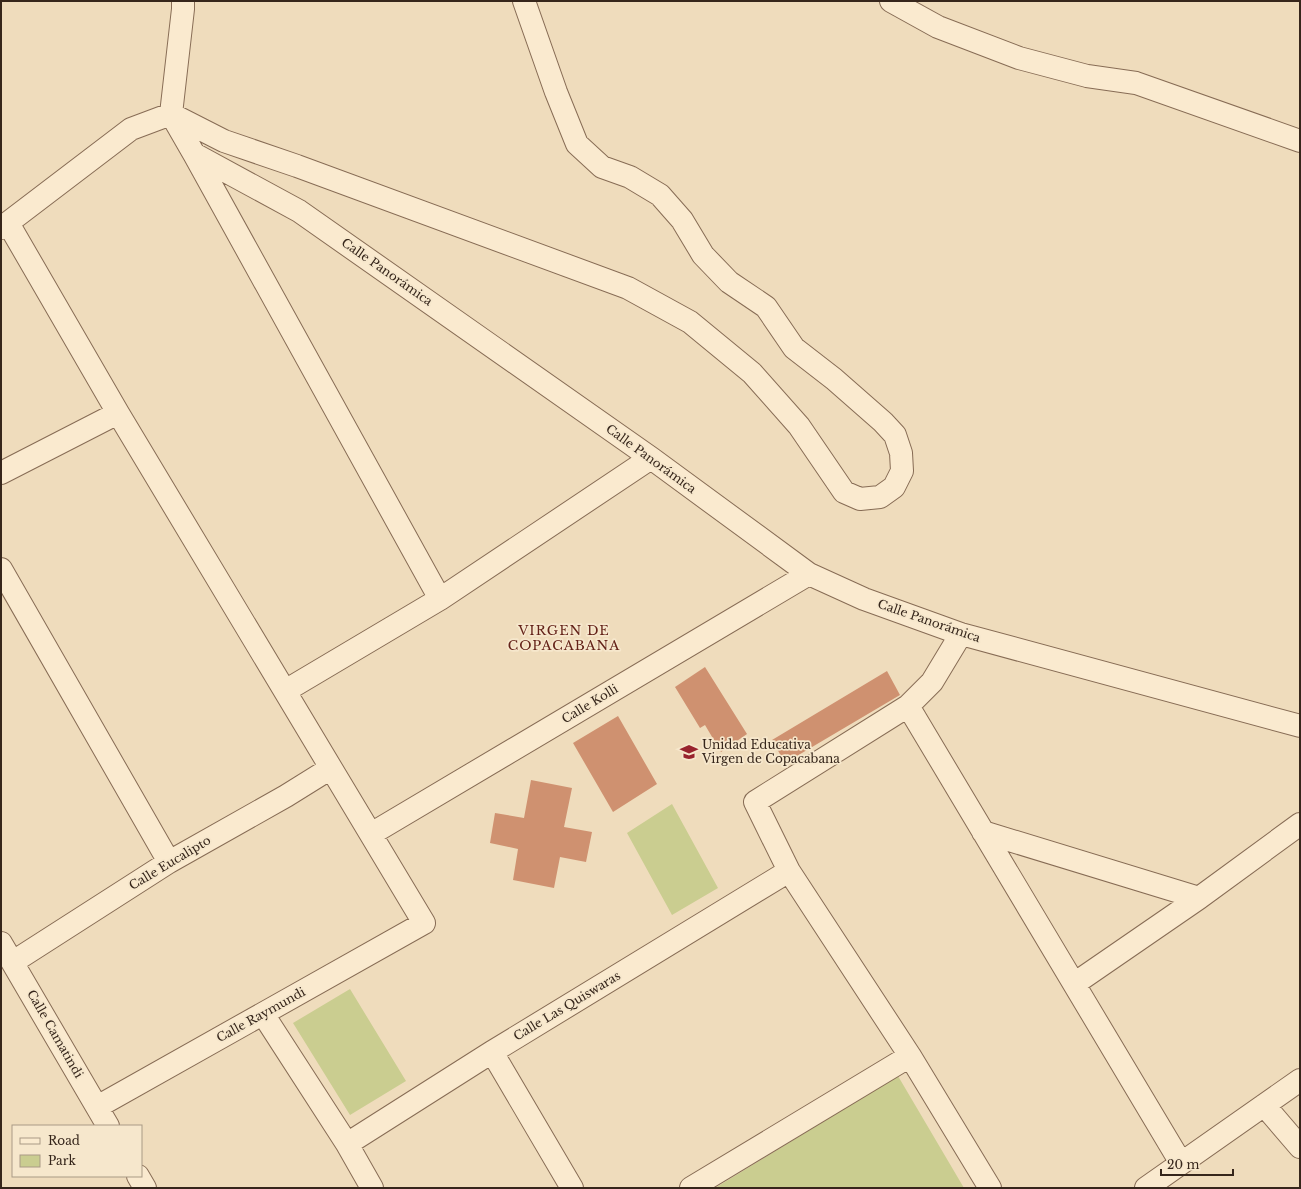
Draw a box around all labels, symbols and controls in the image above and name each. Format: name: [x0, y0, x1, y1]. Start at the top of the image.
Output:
street label: Calle Panorámica: [339, 235, 436, 309]
street label: Calle Panorámica: [603, 421, 700, 497]
street label: Calle Panorámica: [876, 596, 983, 645]
district label: VIRGEN DE COPACABANA: [508, 622, 620, 654]
street label: Calle Kolli: [559, 681, 621, 726]
place label: Unidad Educativa Virgen de Copacabana: [701, 737, 840, 766]
school or university icon: Unidad Educativa Virgen de Copacabana: [679, 742, 699, 762]
street label: Calle Eucalipto: [126, 832, 213, 893]
street label: Calle Las Quiswaras: [511, 968, 623, 1043]
street label: Calle Raymundi: [214, 984, 308, 1045]
street label: Calle Camatindi: [24, 987, 87, 1080]
legend: [12, 1125, 142, 1177]
text: Road: [48, 1133, 80, 1148]
scale bar: [1161, 1151, 1233, 1177]
text: Park: [48, 1153, 76, 1168]
text: 20 m: [1167, 1157, 1199, 1172]

